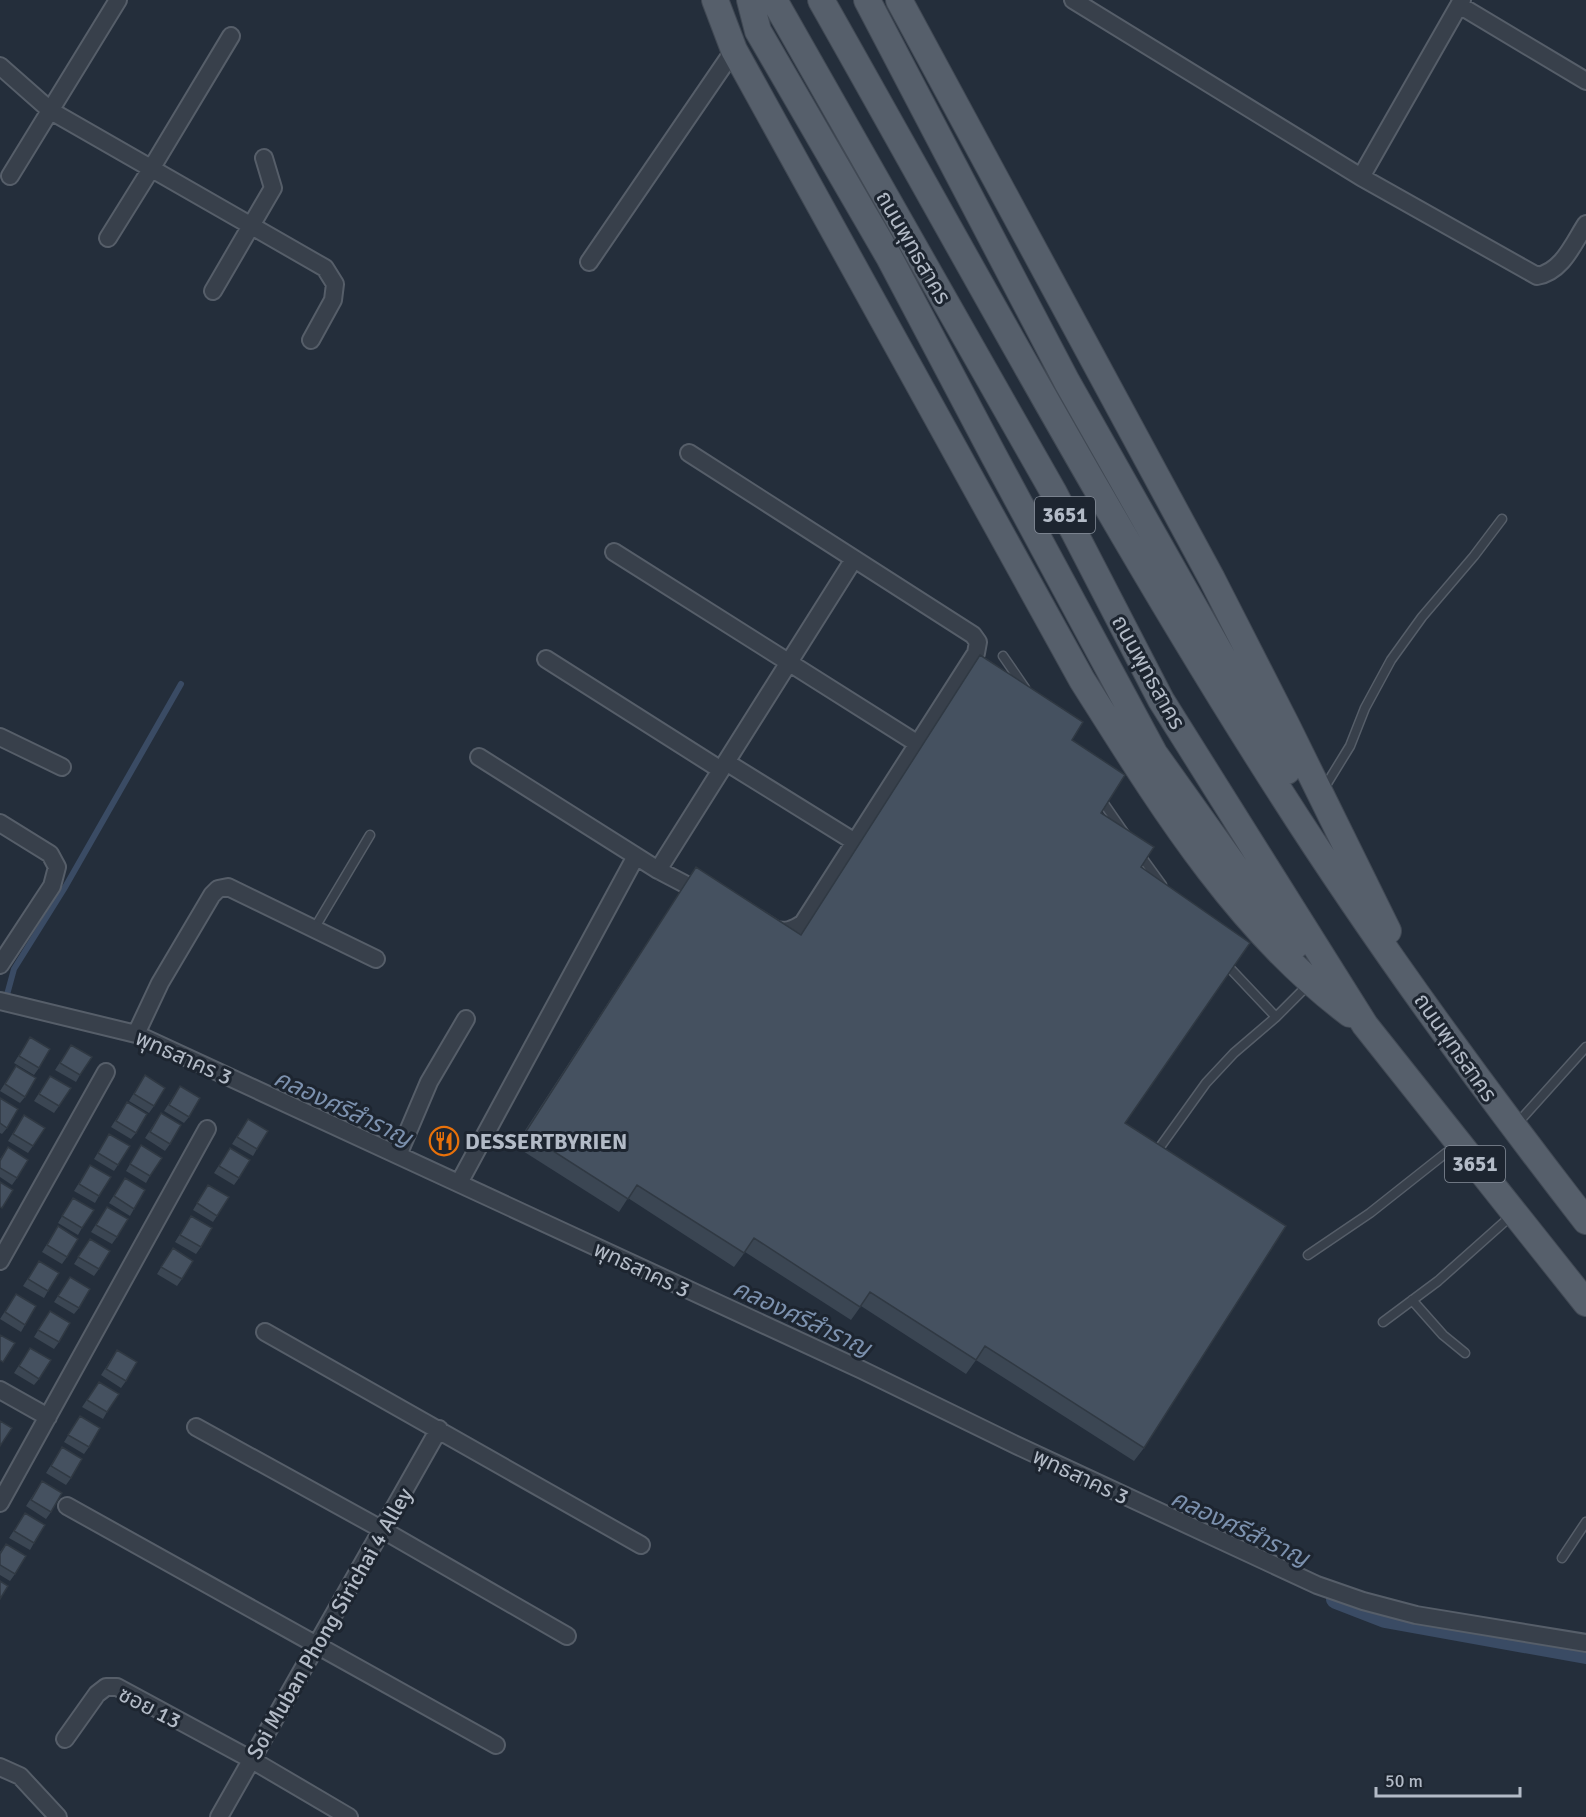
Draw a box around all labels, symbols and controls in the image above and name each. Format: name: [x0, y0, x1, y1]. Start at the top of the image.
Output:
street label: ถนนพุทธสาคร: [870, 186, 957, 309]
road number: 3651: [1035, 497, 1095, 533]
street label: ถนนพุทธสาคร: [1106, 610, 1191, 734]
street label: ถนนพุทธสาคร: [1408, 988, 1503, 1107]
street label: พุทธสาคร 3: [131, 1024, 236, 1091]
water label: คลองศรีสำราญ: [269, 1063, 418, 1154]
restaurant icon: DESSERTBYRIEN: [428, 1125, 460, 1157]
place label: DESSERTBYRIEN: [465, 1128, 627, 1155]
road number: 3651: [1445, 1146, 1505, 1182]
street label: พุทธสาคร 3: [589, 1235, 694, 1303]
water label: คลองศรีสำราญ: [728, 1273, 877, 1364]
street label: พุทธสาคร 3: [1028, 1442, 1133, 1510]
street label: Soi Muban Phong Sirichai 4 Alley: [241, 1482, 419, 1764]
water label: คลองศรีสำราญ: [1166, 1483, 1315, 1574]
street label: ซอย 13: [114, 1680, 186, 1735]
scale bar: [1376, 1760, 1520, 1798]
text: 50 m: [1385, 1770, 1423, 1792]

